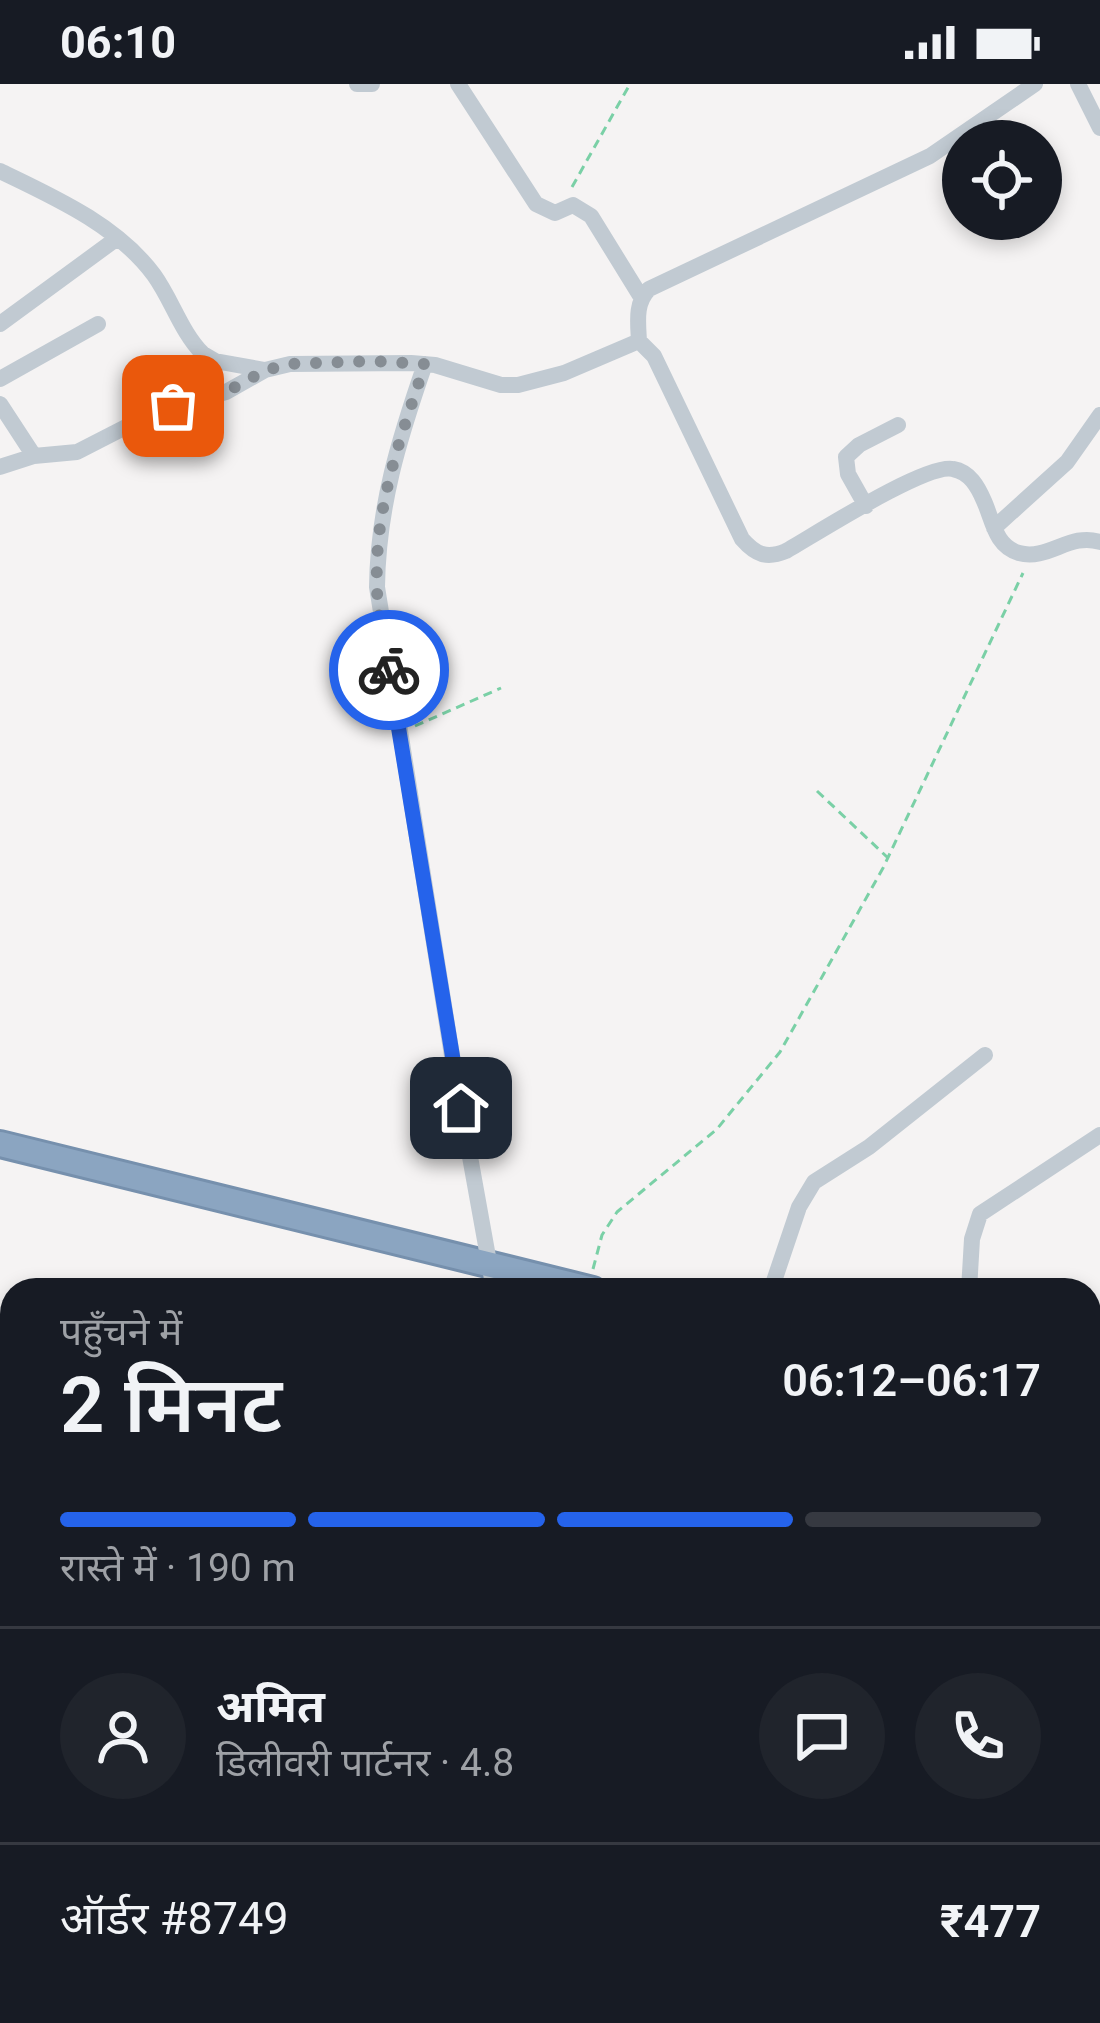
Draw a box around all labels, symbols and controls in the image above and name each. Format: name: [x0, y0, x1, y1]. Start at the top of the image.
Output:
text: 06:10: [60, 16, 176, 69]
map controls: [942, 120, 1062, 240]
button: locate: [942, 120, 1062, 240]
pin: [122, 355, 224, 457]
icon: bag: [140, 373, 206, 439]
courier: [329, 610, 449, 730]
icon: bike: [356, 637, 422, 703]
pin: [410, 1057, 512, 1159]
icon: home: [428, 1075, 494, 1141]
text: पहुँचने में: [60, 1309, 182, 1355]
text: 06:12–06:17: [782, 1354, 1041, 1407]
text: 2 मिनट: [60, 1360, 282, 1451]
text: रास्ते में · 190 m: [60, 1545, 296, 1591]
button: person: [60, 1673, 186, 1799]
button: chat: [759, 1673, 885, 1799]
button: phone: [915, 1673, 1041, 1799]
text: अमित: [216, 1680, 325, 1733]
text: डिलीवरी पार्टनर · 4.8: [216, 1740, 514, 1786]
text: ऑर्डर #8749: [60, 1892, 289, 1945]
text: ₹477: [940, 1895, 1041, 1948]

